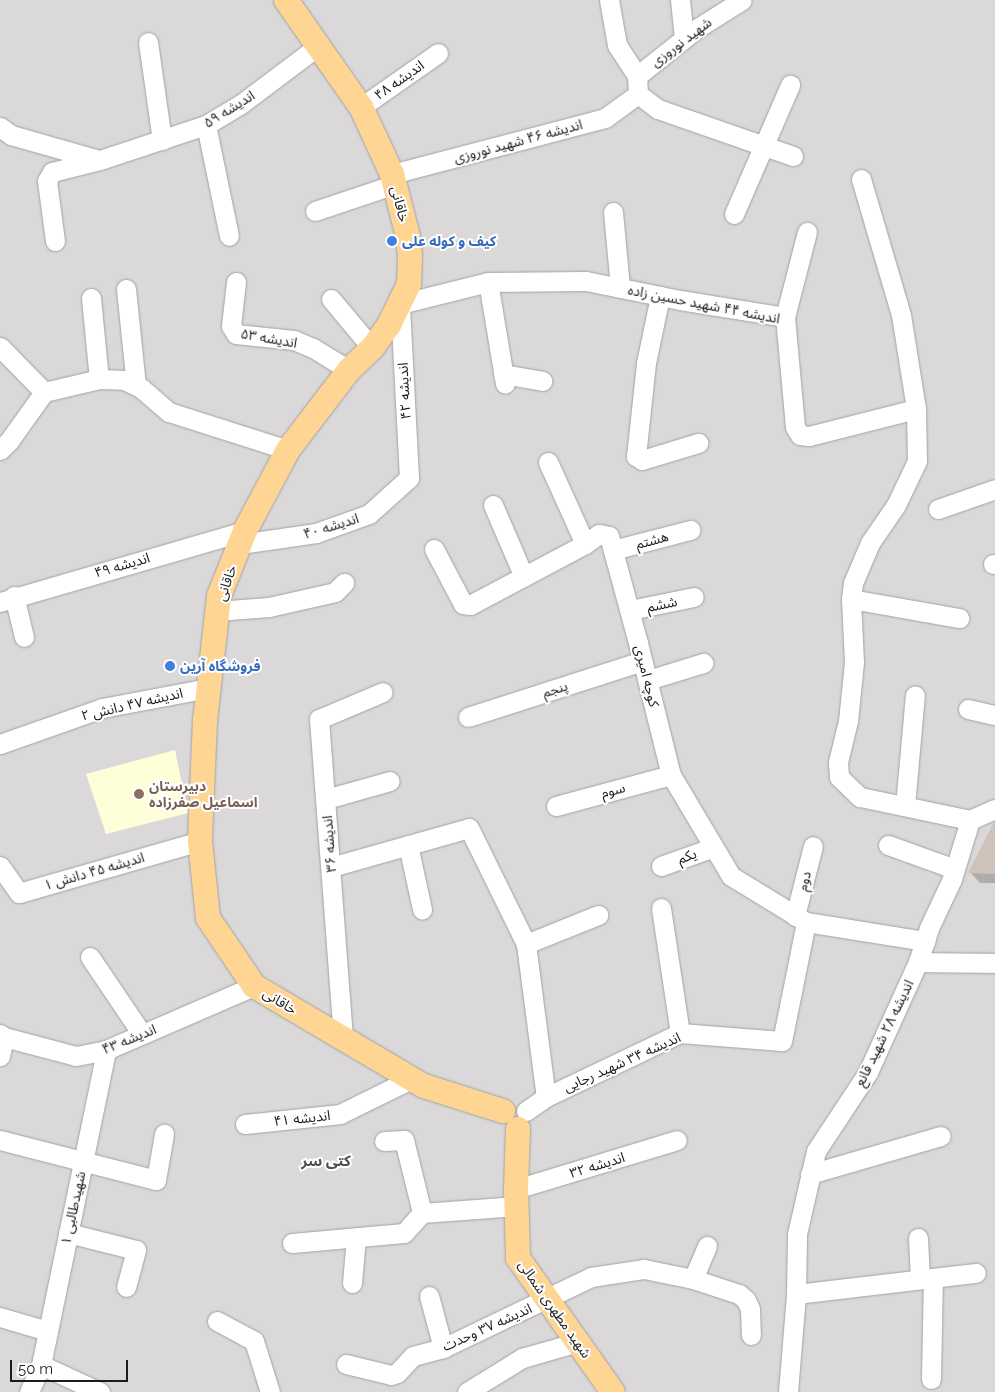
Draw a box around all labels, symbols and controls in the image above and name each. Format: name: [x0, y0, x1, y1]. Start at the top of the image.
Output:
street label: شهید نوروزی: [647, 14, 715, 70]
street label: اندیشه ۴۸: [371, 57, 427, 103]
street label: اندیشه ۵۹: [200, 87, 258, 131]
street label: اندیشه ۴۶ شهید نوروزی: [452, 116, 584, 166]
street label: خاقانی: [387, 184, 413, 224]
place label: کیف و کوله علی: [402, 233, 496, 249]
marker: کیف و کوله علی: [386, 235, 398, 247]
street label: اندیشه ۴۴ شهید حسین زاده: [627, 281, 781, 327]
street label: اندیشه ۵۳: [239, 325, 299, 351]
street label: اندیشه ۴۲: [394, 362, 414, 420]
street label: اندیشه ۴۰: [301, 510, 361, 542]
street label: هشتم: [634, 528, 670, 552]
street label: اندیشه ۴۹: [92, 549, 152, 581]
street label: خاقانی: [212, 563, 240, 603]
street label: ششم: [645, 593, 679, 615]
street label: کوچه امیری: [631, 643, 663, 709]
place label: فروشگاه آرین: [180, 658, 261, 674]
marker: فروشگاه آرین: [164, 660, 176, 672]
street label: پنجم: [540, 677, 570, 701]
street label: اندیشه ۴۷ دانش ۲: [80, 684, 184, 724]
place label: دبیرستان اسماعیل صفرزاده: [149, 778, 258, 810]
street label: سوم: [599, 779, 627, 801]
marker: دبیرستان اسماعیل صفرزاده: [133, 788, 145, 800]
street label: اندیشه ۳۶: [319, 815, 339, 873]
street label: یکم: [675, 845, 699, 867]
street label: اندیشه ۴۵ دانش ۱: [42, 849, 146, 893]
street label: دوم: [793, 869, 815, 893]
street label: اندیشه ۲۸ شهید قانع: [851, 977, 917, 1089]
street label: خاقانی: [260, 984, 300, 1018]
street label: اندیشه ۴۳: [99, 1021, 159, 1057]
street label: اندیشه ۳۴ شهید رجایی: [561, 1029, 683, 1095]
street label: اندیشه ۴۱: [273, 1107, 331, 1129]
street label: اندیشه ۳۲: [567, 1149, 627, 1181]
district label: کتی سر: [301, 1153, 351, 1171]
street label: شهیدطالبی ۱: [57, 1170, 89, 1246]
street label: شهید مطهری شمالی: [515, 1257, 595, 1361]
street label: اندیشه ۳۷ وحدت: [440, 1300, 534, 1354]
scale bar: [12, 1350, 130, 1382]
text: 50 m: [18, 1360, 53, 1378]

